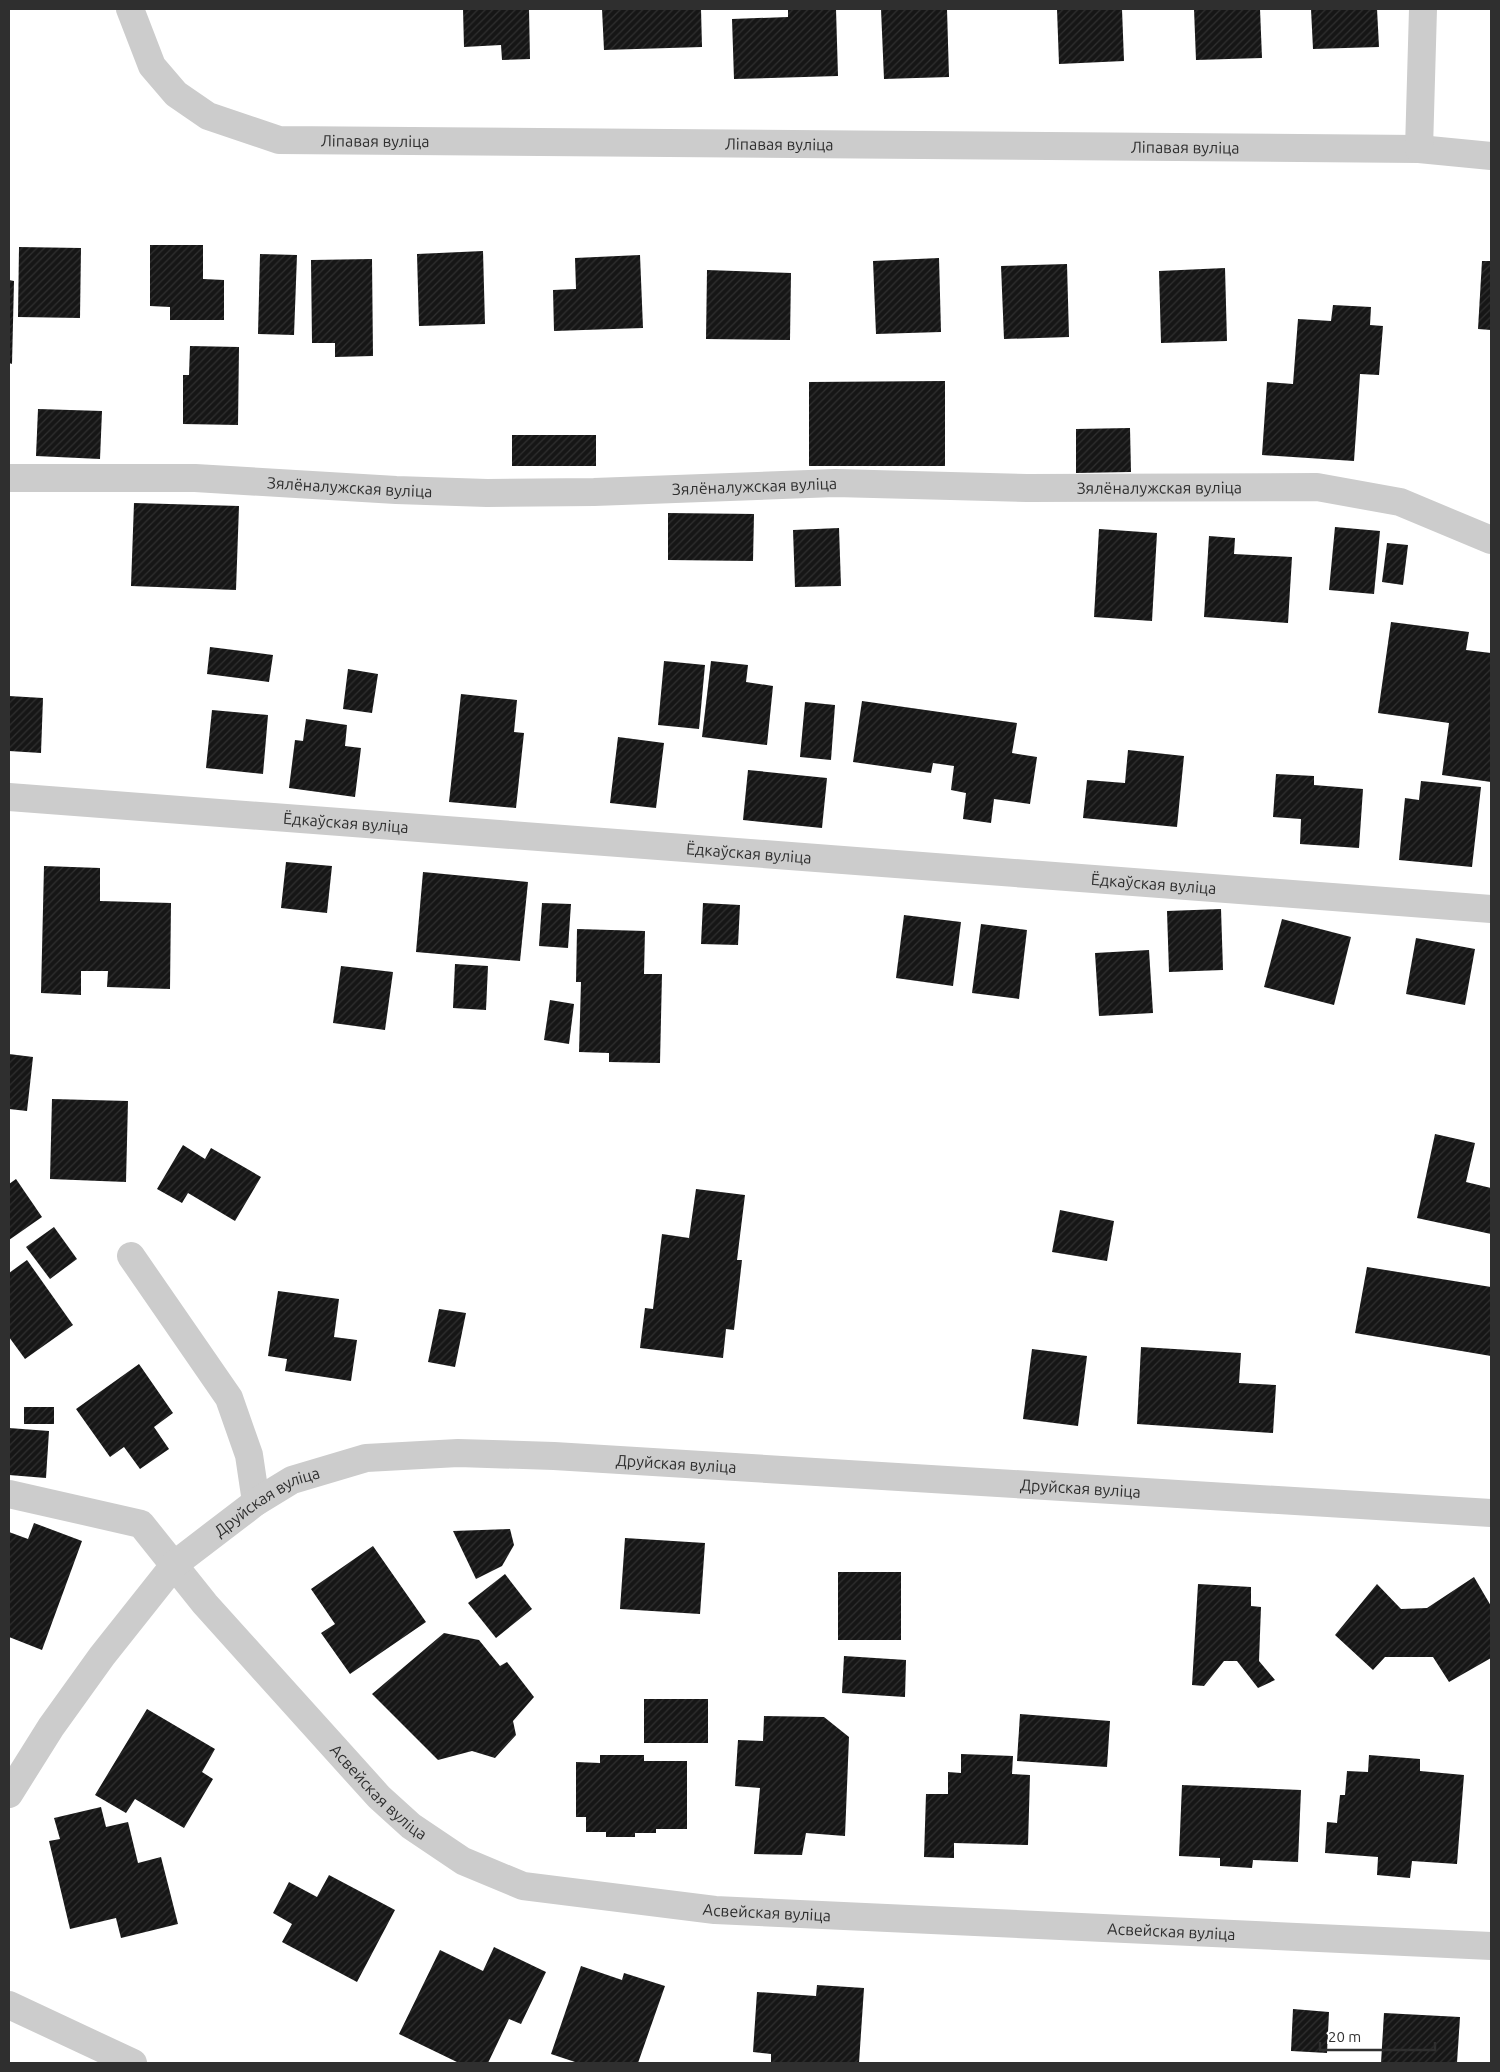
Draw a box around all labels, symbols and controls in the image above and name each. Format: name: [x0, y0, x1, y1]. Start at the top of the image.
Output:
street label: Ліпавая вуліца: [321, 131, 430, 150]
street label: Ліпавая вуліца: [725, 135, 834, 153]
street label: Ліпавая вуліца: [1131, 138, 1240, 157]
street label: Зялёналужская вуліца: [267, 473, 433, 500]
street label: Зялёналужская вуліца: [671, 474, 837, 498]
street label: Зялёналужская вуліца: [1077, 478, 1242, 497]
street label: Ёдкаўская вуліца: [283, 809, 409, 836]
street label: Ёдкаўская вуліца: [685, 839, 812, 867]
street label: Ёдкаўская вуліца: [1090, 870, 1217, 897]
street label: Друйская вуліца: [615, 1451, 737, 1476]
street label: Друйская вуліца: [210, 1463, 322, 1540]
street label: Друйская вуліца: [1020, 1475, 1141, 1501]
street label: Асвейская вуліца: [327, 1741, 430, 1843]
street label: Асвейская вуліца: [702, 1900, 831, 1924]
street label: Асвейская вуліца: [1107, 1919, 1236, 1943]
scale bar: [1320, 2020, 1435, 2052]
text: 20 m: [1328, 2028, 1361, 2045]

